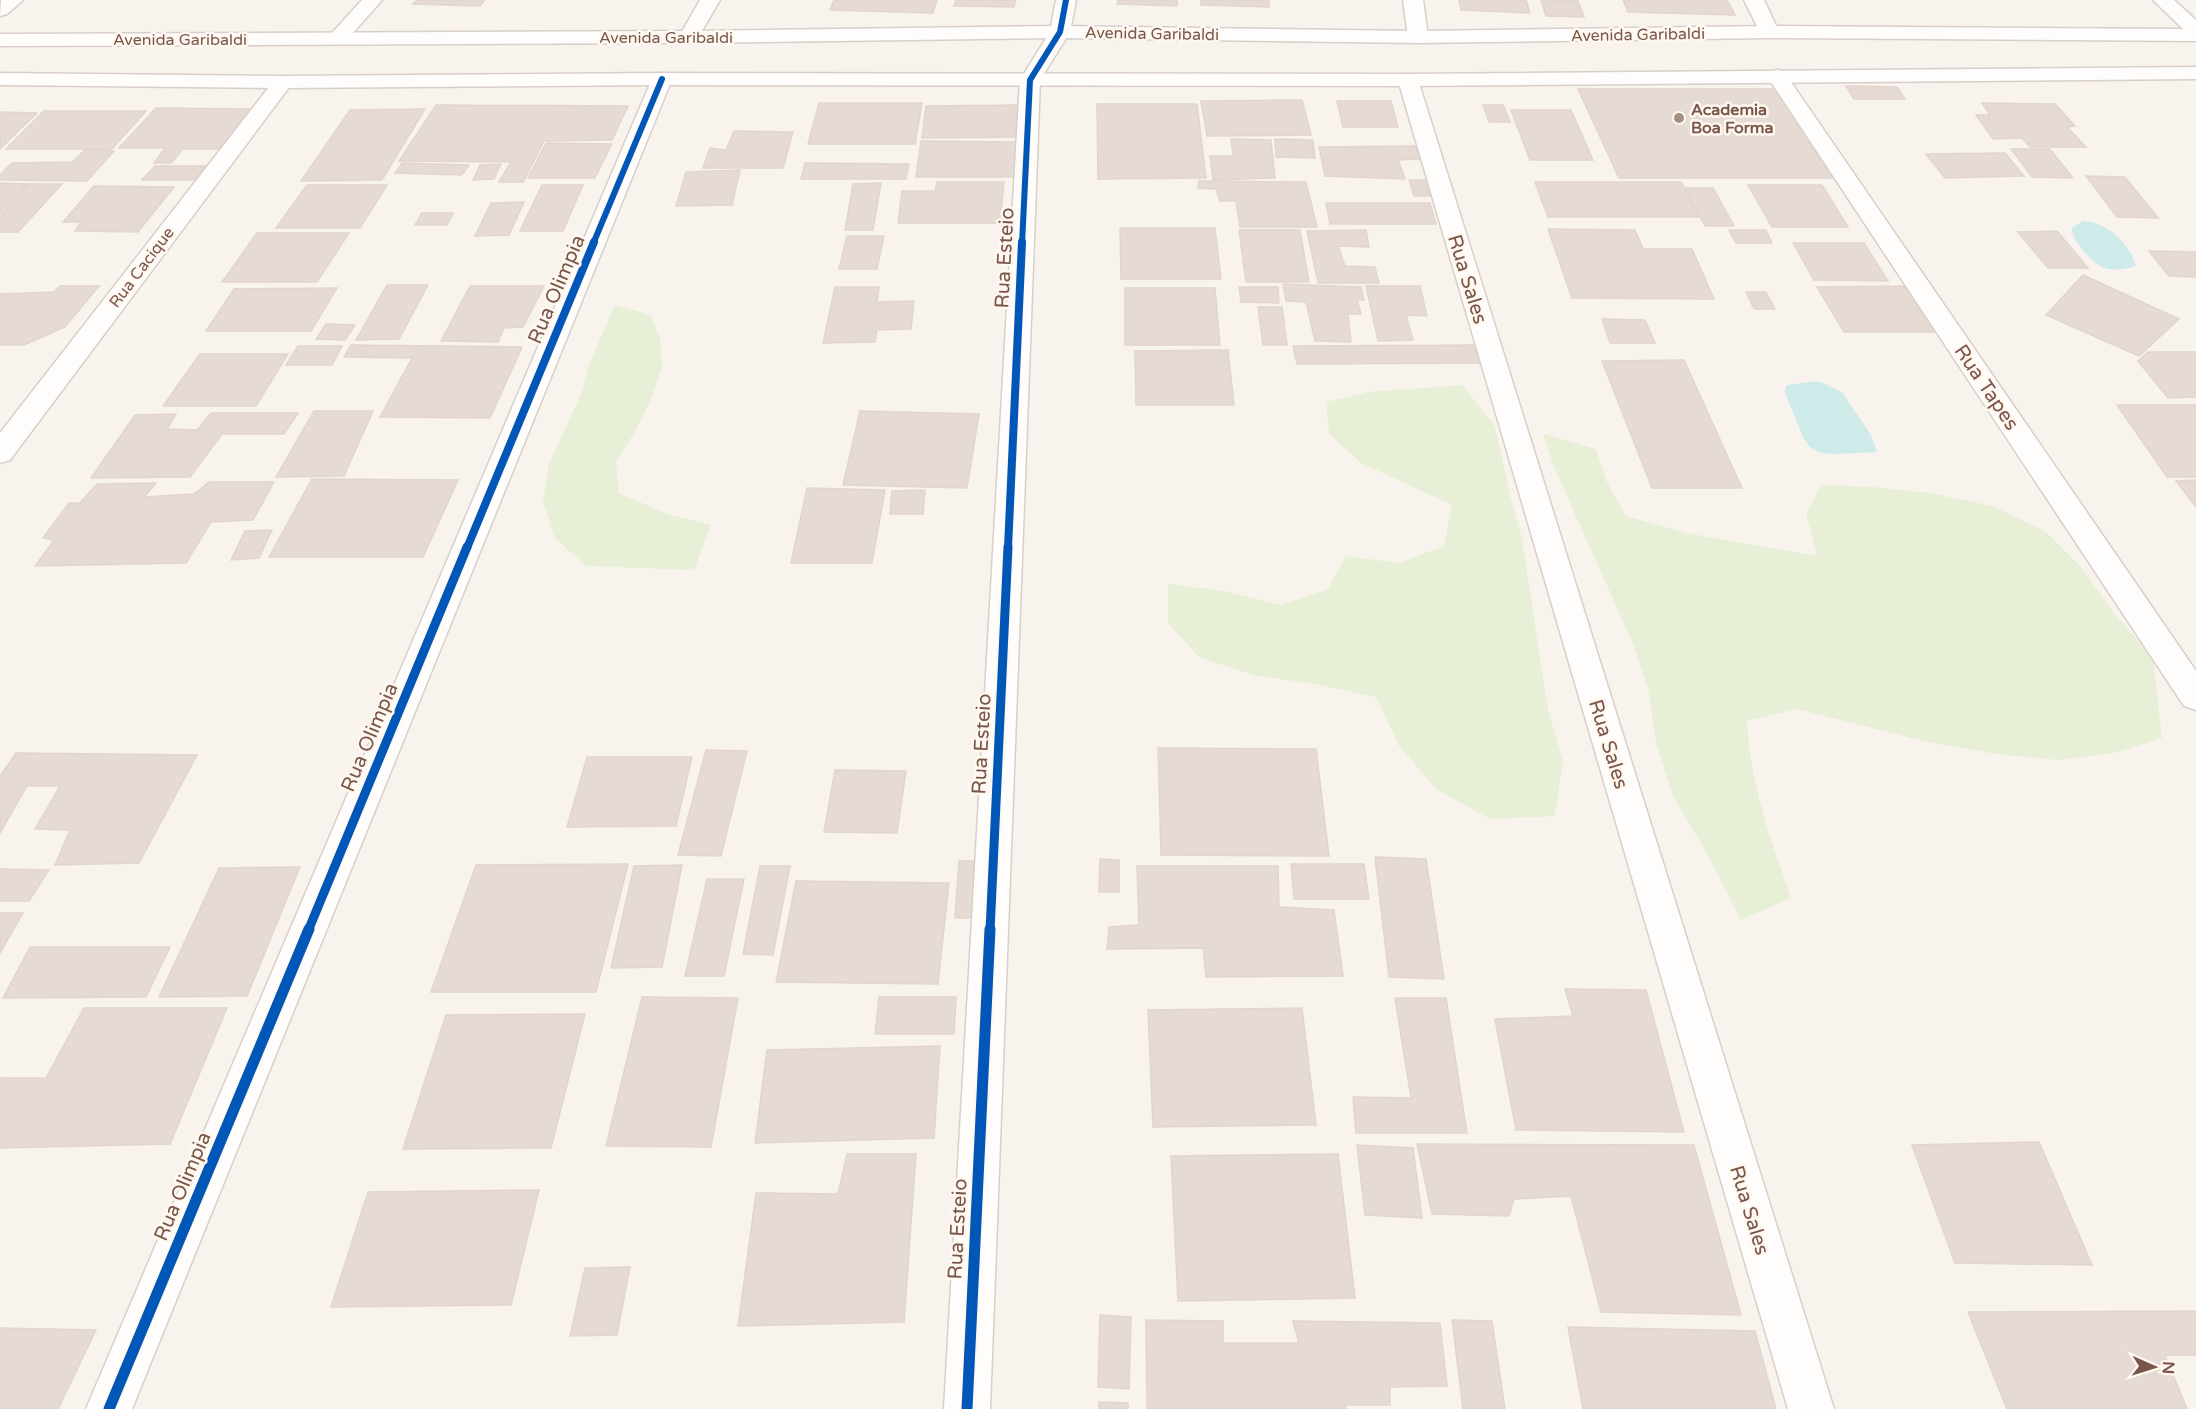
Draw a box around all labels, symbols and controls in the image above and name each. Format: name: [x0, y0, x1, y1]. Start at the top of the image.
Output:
street label: Avenida Garibaldi: [1085, 23, 1219, 45]
street label: Avenida Garibaldi: [1571, 24, 1705, 46]
street label: Avenida Garibaldi: [599, 28, 733, 48]
street label: Avenida Garibaldi: [113, 30, 247, 50]
place label: Academia Boa Forma: [1691, 100, 1774, 138]
marker: Academia Boa Forma: [1672, 111, 1686, 125]
street label: Rua Esteio: [990, 207, 1020, 309]
street label: Rua Cacique: [105, 223, 179, 312]
street label: Rua Olimpia: [523, 231, 591, 348]
street label: Rua Sales: [1442, 232, 1492, 327]
street label: Rua Tapes: [1949, 340, 2024, 435]
street label: Rua Olimpia: [336, 679, 404, 796]
street label: Rua Esteio: [967, 693, 997, 795]
street label: Rua Sales: [1583, 697, 1633, 792]
street label: Rua Olimpia: [149, 1128, 217, 1245]
street label: Rua Sales: [1724, 1163, 1774, 1258]
street label: Rua Esteio: [943, 1178, 973, 1280]
north arrow: [2124, 1337, 2184, 1397]
text: N: [2158, 1361, 2178, 1375]

